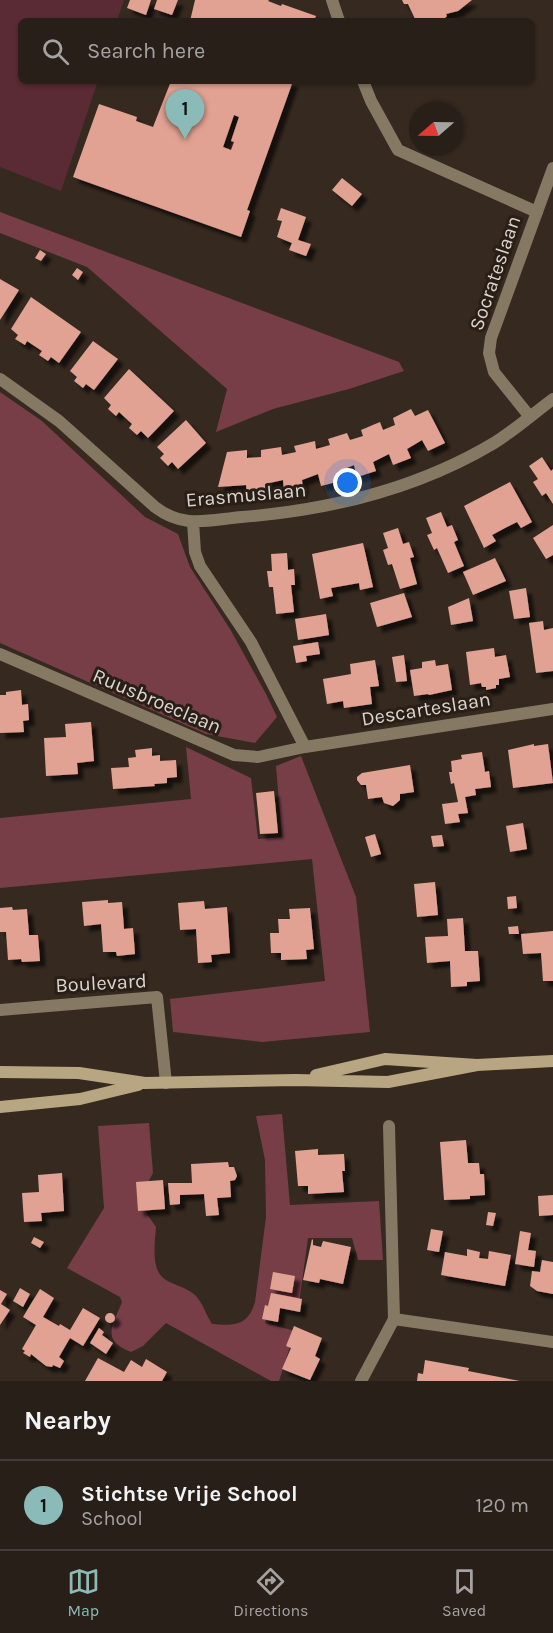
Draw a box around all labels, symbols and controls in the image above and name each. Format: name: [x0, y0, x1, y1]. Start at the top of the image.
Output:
search box: [18, 18, 535, 84]
icon: search: [39, 35, 72, 68]
text: Search here: [87, 38, 205, 64]
pin: 1: [166, 90, 204, 139]
north arrow: [409, 102, 463, 156]
street label: Socrateslaan: [465, 213, 525, 333]
your location: [333, 468, 362, 497]
street label: Erasmuslaan: [185, 478, 307, 512]
street label: Ruusbroeclaan: [89, 664, 225, 738]
street label: Descarteslaan: [360, 687, 492, 731]
street label: Boulevard: [55, 969, 147, 997]
text: Nearby: [24, 1405, 111, 1436]
text: Stichtse Vrije School: [81, 1481, 298, 1507]
text: 1: [40, 1494, 47, 1517]
text: 120 m: [475, 1494, 529, 1517]
text: School: [81, 1507, 143, 1530]
tab: Map: [67, 1565, 100, 1620]
tab: Directions: [233, 1565, 308, 1620]
tab: Saved: [442, 1565, 486, 1620]

